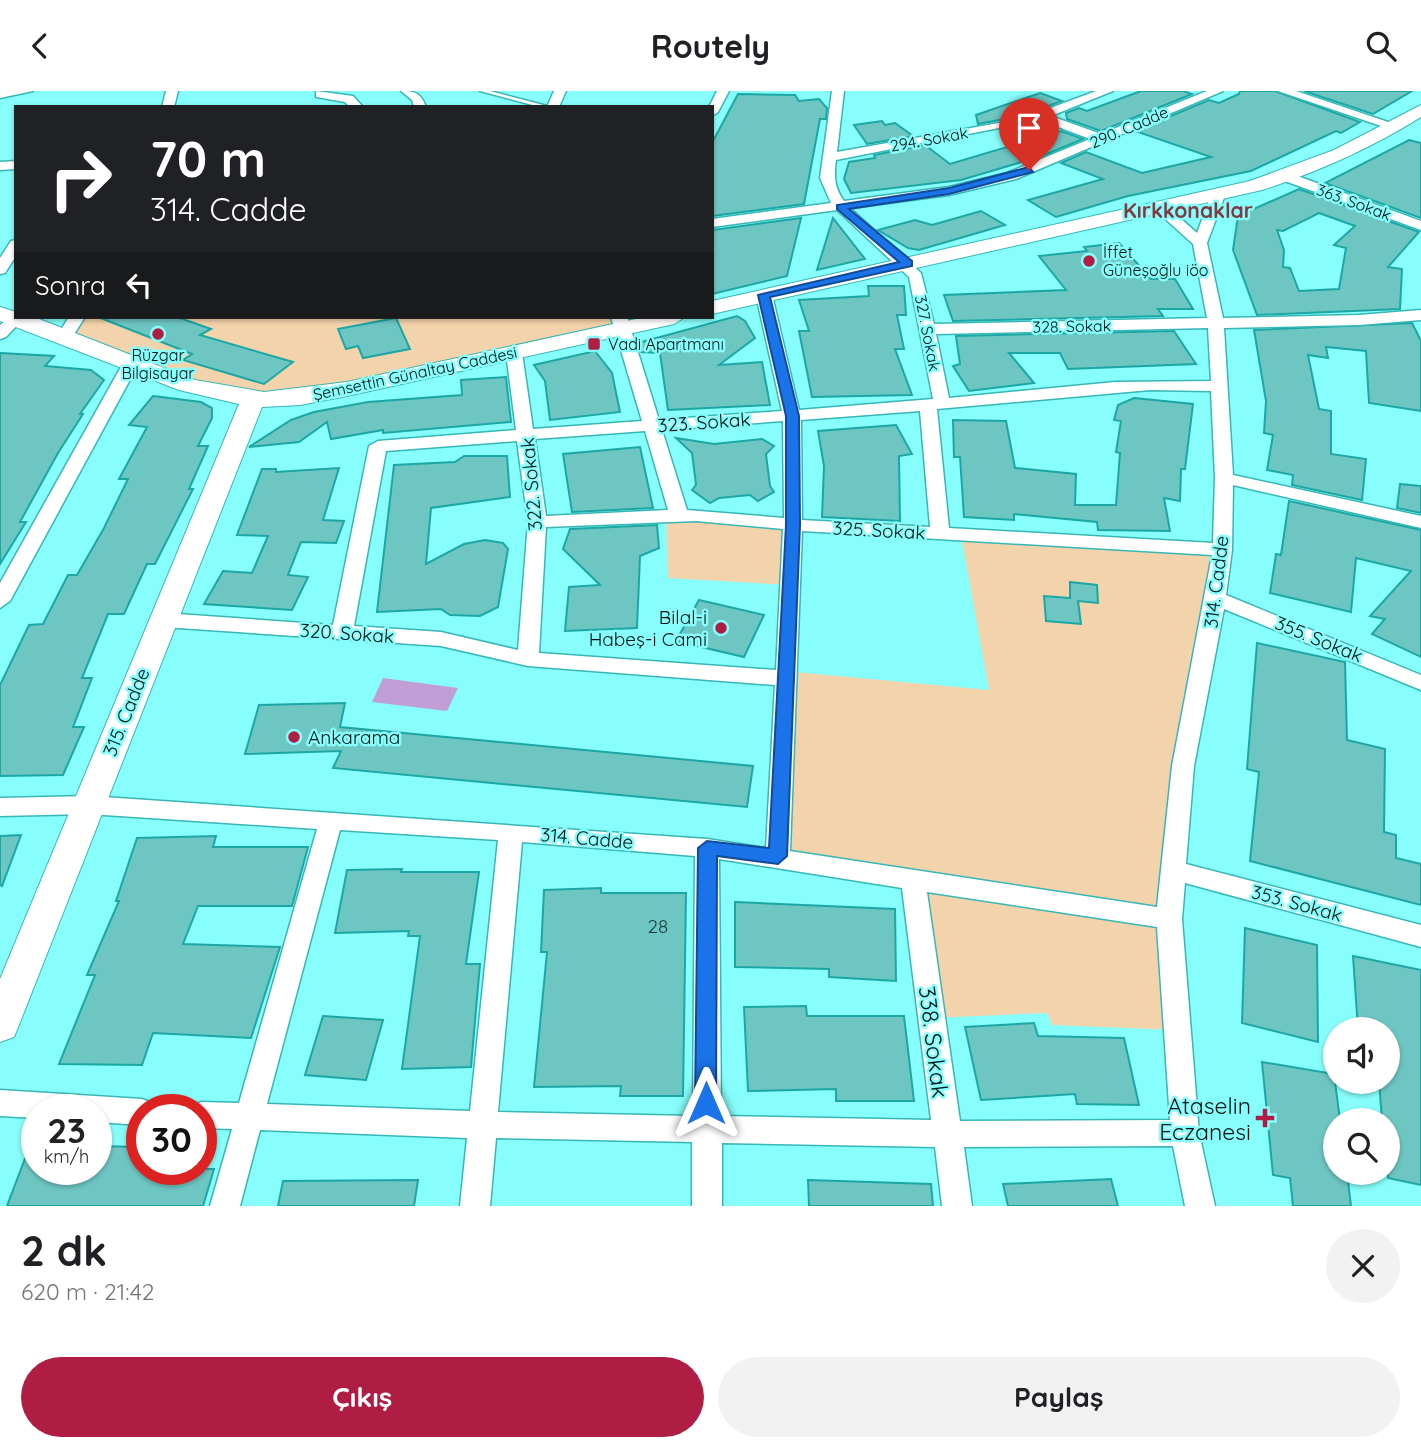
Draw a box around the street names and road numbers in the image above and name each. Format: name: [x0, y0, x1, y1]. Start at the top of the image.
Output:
street label: 290. Cadde: [1087, 102, 1171, 152]
street label: 294. Sokak: [888, 122, 970, 156]
street label: 363. Sokak: [1314, 179, 1394, 225]
street label: 327. Sokak: [911, 293, 945, 373]
street label: 328. Sokak: [1033, 315, 1111, 337]
street label: Şemsettin Günaltay Caddesi: [311, 342, 519, 404]
street label: 323. Sokak: [657, 407, 751, 437]
street label: 322. Sokak: [515, 436, 547, 532]
street label: 325. Sokak: [832, 516, 926, 544]
street label: 314. Cadde: [1198, 534, 1234, 630]
street label: 355. Sokak: [1272, 611, 1366, 667]
street label: 320. Sokak: [299, 618, 395, 648]
street label: 315. Cadde: [97, 664, 155, 760]
street label: 314. Cadde: [540, 822, 634, 854]
street label: 353. Sokak: [1249, 879, 1345, 927]
street label: 338. Sokak: [913, 985, 955, 1099]

